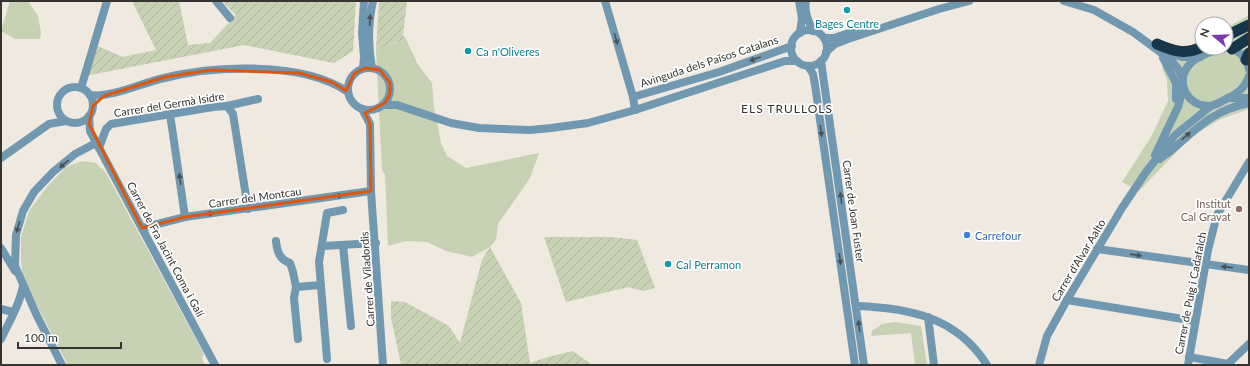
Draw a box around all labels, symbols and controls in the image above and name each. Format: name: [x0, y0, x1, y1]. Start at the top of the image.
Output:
marker: Bages Centre: [842, 5, 852, 15]
one-way arrow: [366, 14, 373, 26]
north arrow: [1194, 16, 1234, 56]
place label: Bages Centre: [815, 17, 879, 30]
text: N: [1197, 26, 1212, 39]
street label: Avinguda dels Països Catalans: [638, 32, 780, 89]
one-way arrow: [613, 33, 619, 45]
place label: Ca n'Oliveres: [476, 45, 540, 58]
marker: Ca n'Oliveres: [463, 46, 473, 56]
one-way arrow: [748, 57, 760, 63]
street label: Carrer del Germà Isidre: [113, 89, 225, 119]
district label: ELS TRULLOLS: [741, 101, 833, 116]
one-way arrow: [818, 125, 824, 137]
one-way arrow: [1181, 132, 1191, 141]
one-way arrow: [58, 159, 69, 168]
street label: Carrer de Joan Fuster: [840, 159, 868, 263]
one-way arrow: [177, 173, 183, 185]
street label: Carrer de Fra Jacint Coma i Galí: [125, 179, 207, 319]
street label: Carrer del Montcau: [208, 184, 302, 210]
one-way arrow: [838, 192, 844, 204]
one-way arrow: [330, 193, 343, 199]
place label: Institut Cal Gravat: [1181, 197, 1231, 223]
marker: Institut Cal Gravat: [1234, 204, 1244, 214]
one-way arrow: [202, 211, 214, 218]
street label: Carrer d'Alvar Aalto: [1048, 216, 1108, 304]
one-way arrow: [15, 221, 21, 233]
place label: Carrefour: [975, 229, 1021, 242]
marker: Carrefour: [962, 230, 972, 240]
street label: Carrer de Viladordis: [357, 231, 377, 327]
street label: Carrer de Puig i Cadafalch: [1172, 231, 1208, 355]
one-way arrow: [1130, 251, 1142, 258]
one-way arrow: [837, 253, 843, 266]
place label: Cal Perramon: [676, 258, 741, 271]
marker: Cal Perramon: [663, 259, 673, 269]
one-way arrow: [1221, 264, 1233, 270]
one-way arrow: [856, 320, 862, 332]
scale bar: [18, 324, 121, 350]
text: 100 m: [24, 330, 58, 345]

